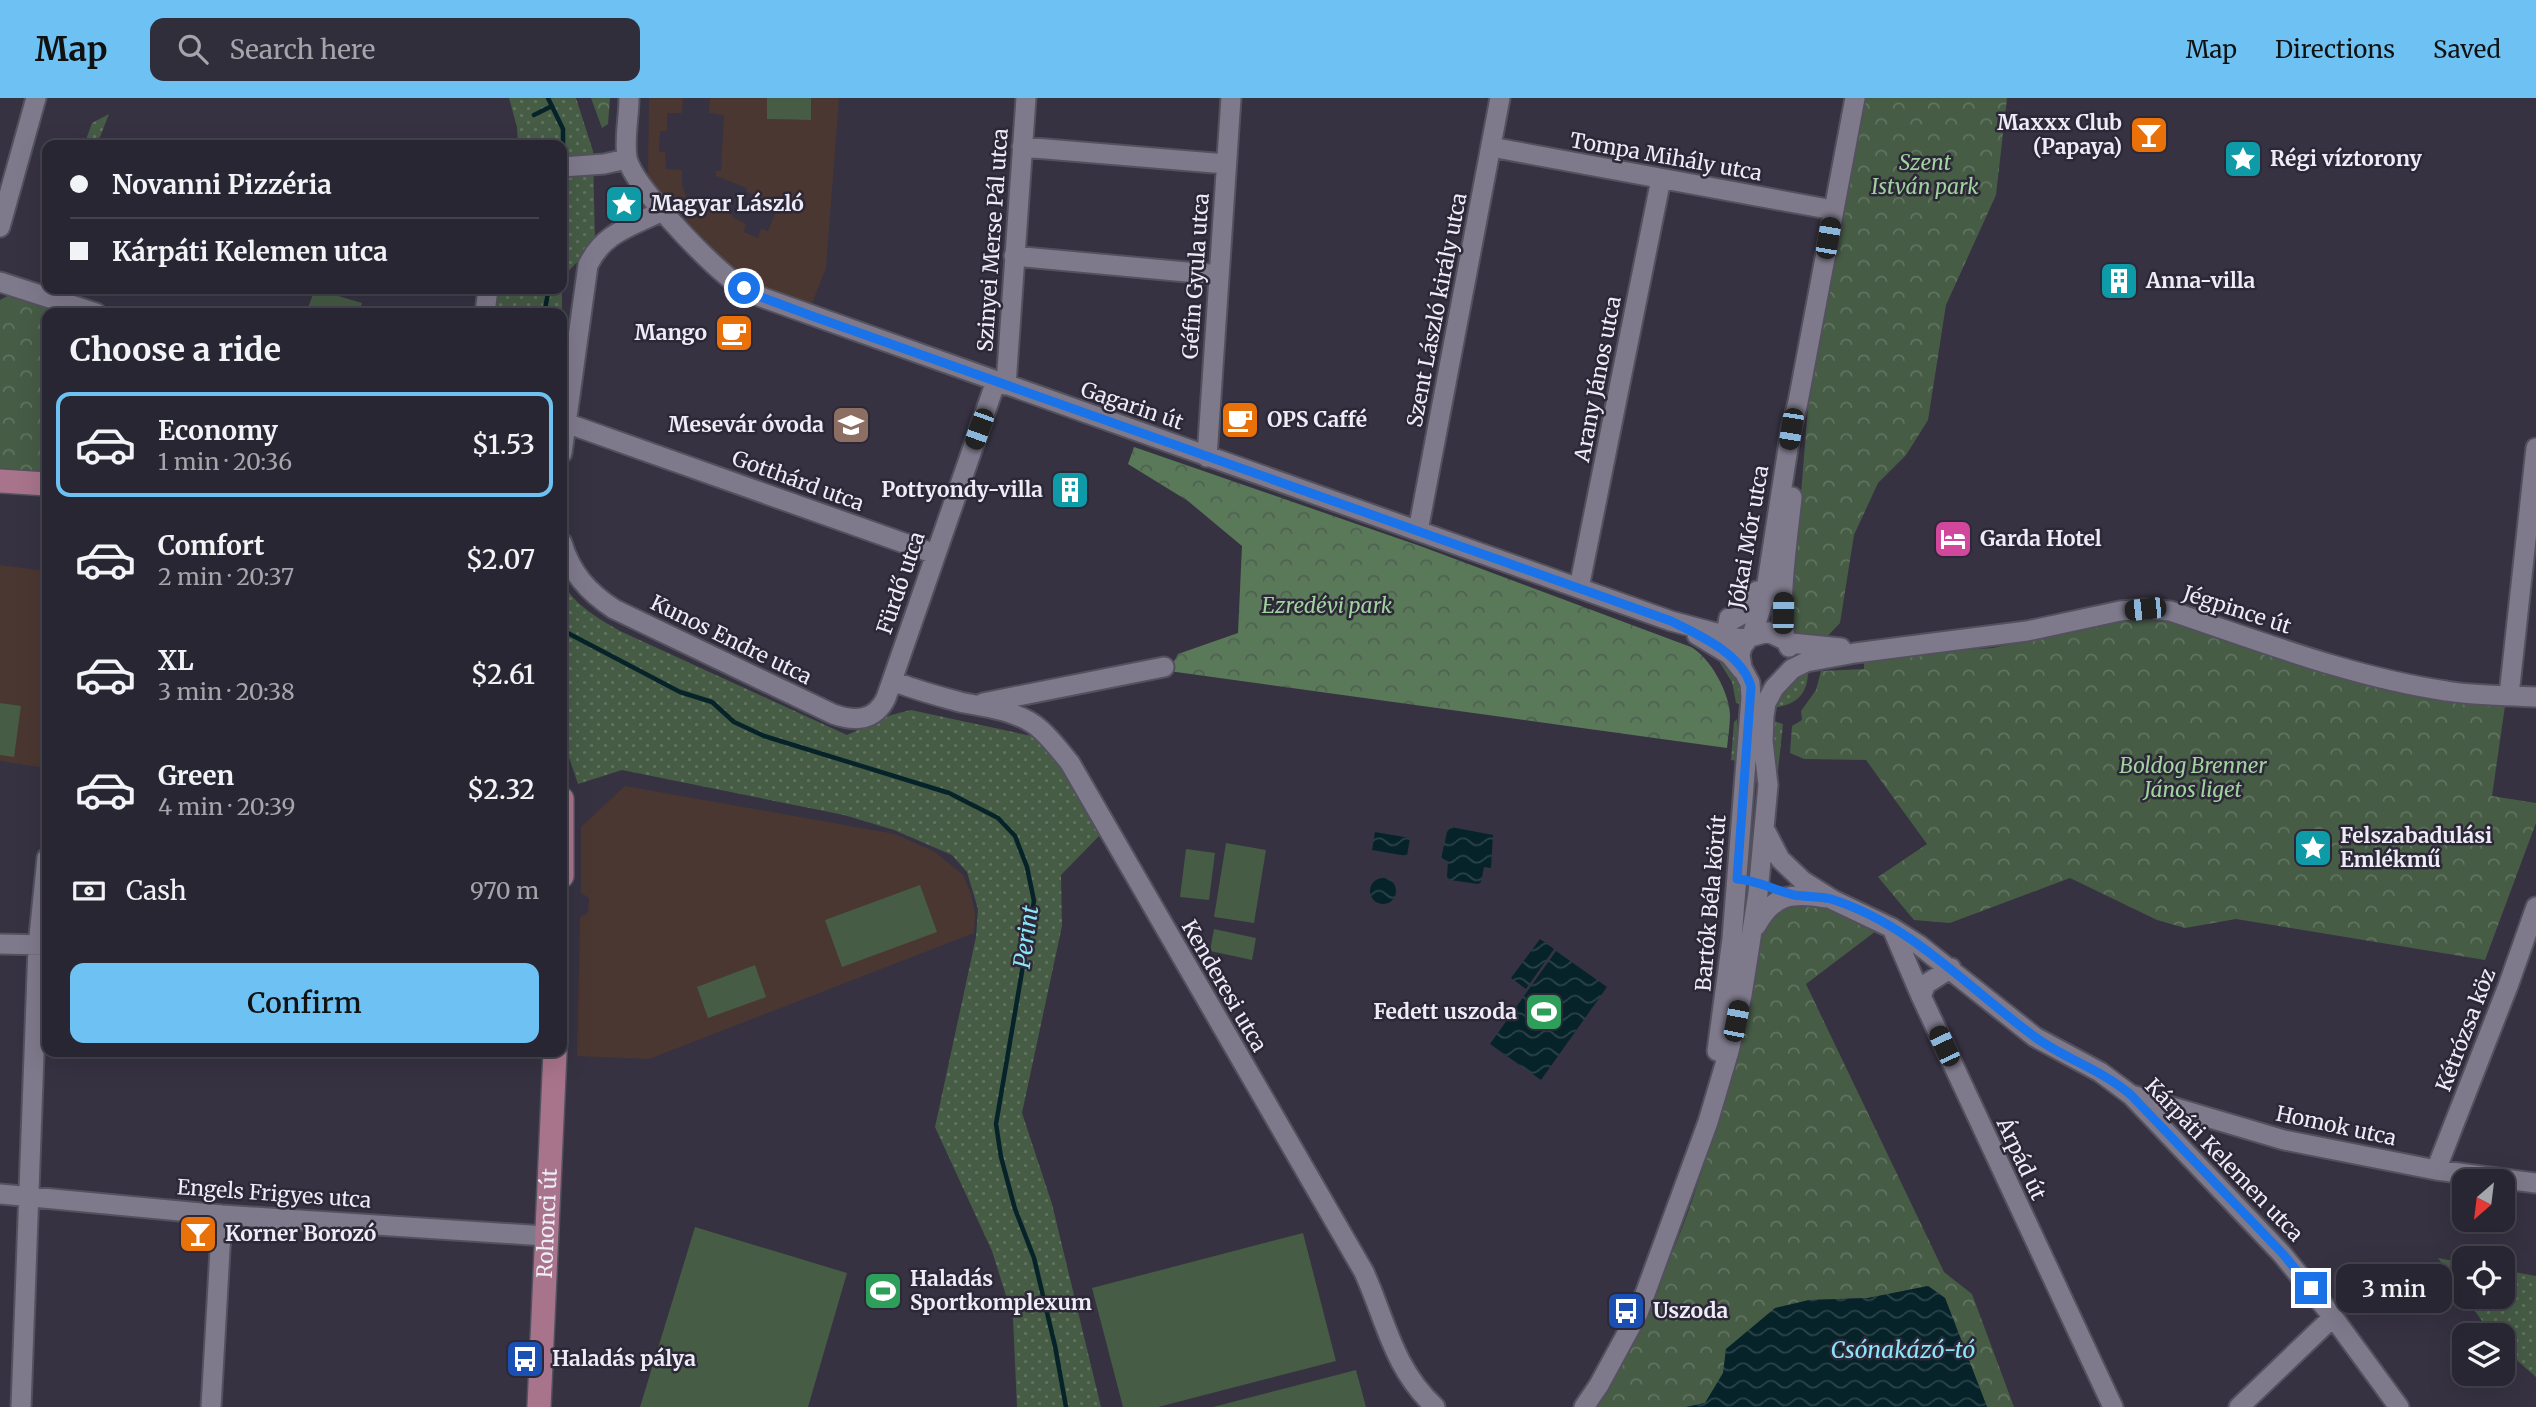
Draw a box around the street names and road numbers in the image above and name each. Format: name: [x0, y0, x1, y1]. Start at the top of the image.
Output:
street label: Tompa Mihály utca: [1568, 126, 1764, 187]
street label: Szinyei Merse Pál utca: [971, 127, 1014, 353]
street label: Szent László király utca: [1401, 190, 1472, 429]
street label: Géfin Gyula utca: [1176, 192, 1215, 360]
street label: Arany János utca: [1568, 294, 1627, 465]
street label: Gagarin út: [1077, 375, 1187, 436]
street label: Gotthárd utca: [728, 444, 868, 517]
street label: Jókai Mór utca: [1722, 463, 1774, 612]
street label: Fürdő utca: [870, 528, 931, 638]
street label: Jégpince út: [2179, 579, 2295, 640]
street label: Kunos Endre utca: [646, 589, 816, 690]
street label: Bartók Béla körút: [1689, 813, 1732, 992]
street label: Kenderesi utca: [1176, 915, 1273, 1056]
street label: Kétrózsa köz: [2430, 964, 2501, 1095]
street label: Kárpáti Kelemen utca: [2139, 1072, 2309, 1247]
street label: Homok utca: [2273, 1100, 2399, 1151]
street label: Árpád út: [1990, 1112, 2053, 1204]
street label: Rohonci út: [531, 1168, 563, 1279]
street label: Engels Frigyes utca: [176, 1173, 372, 1214]

